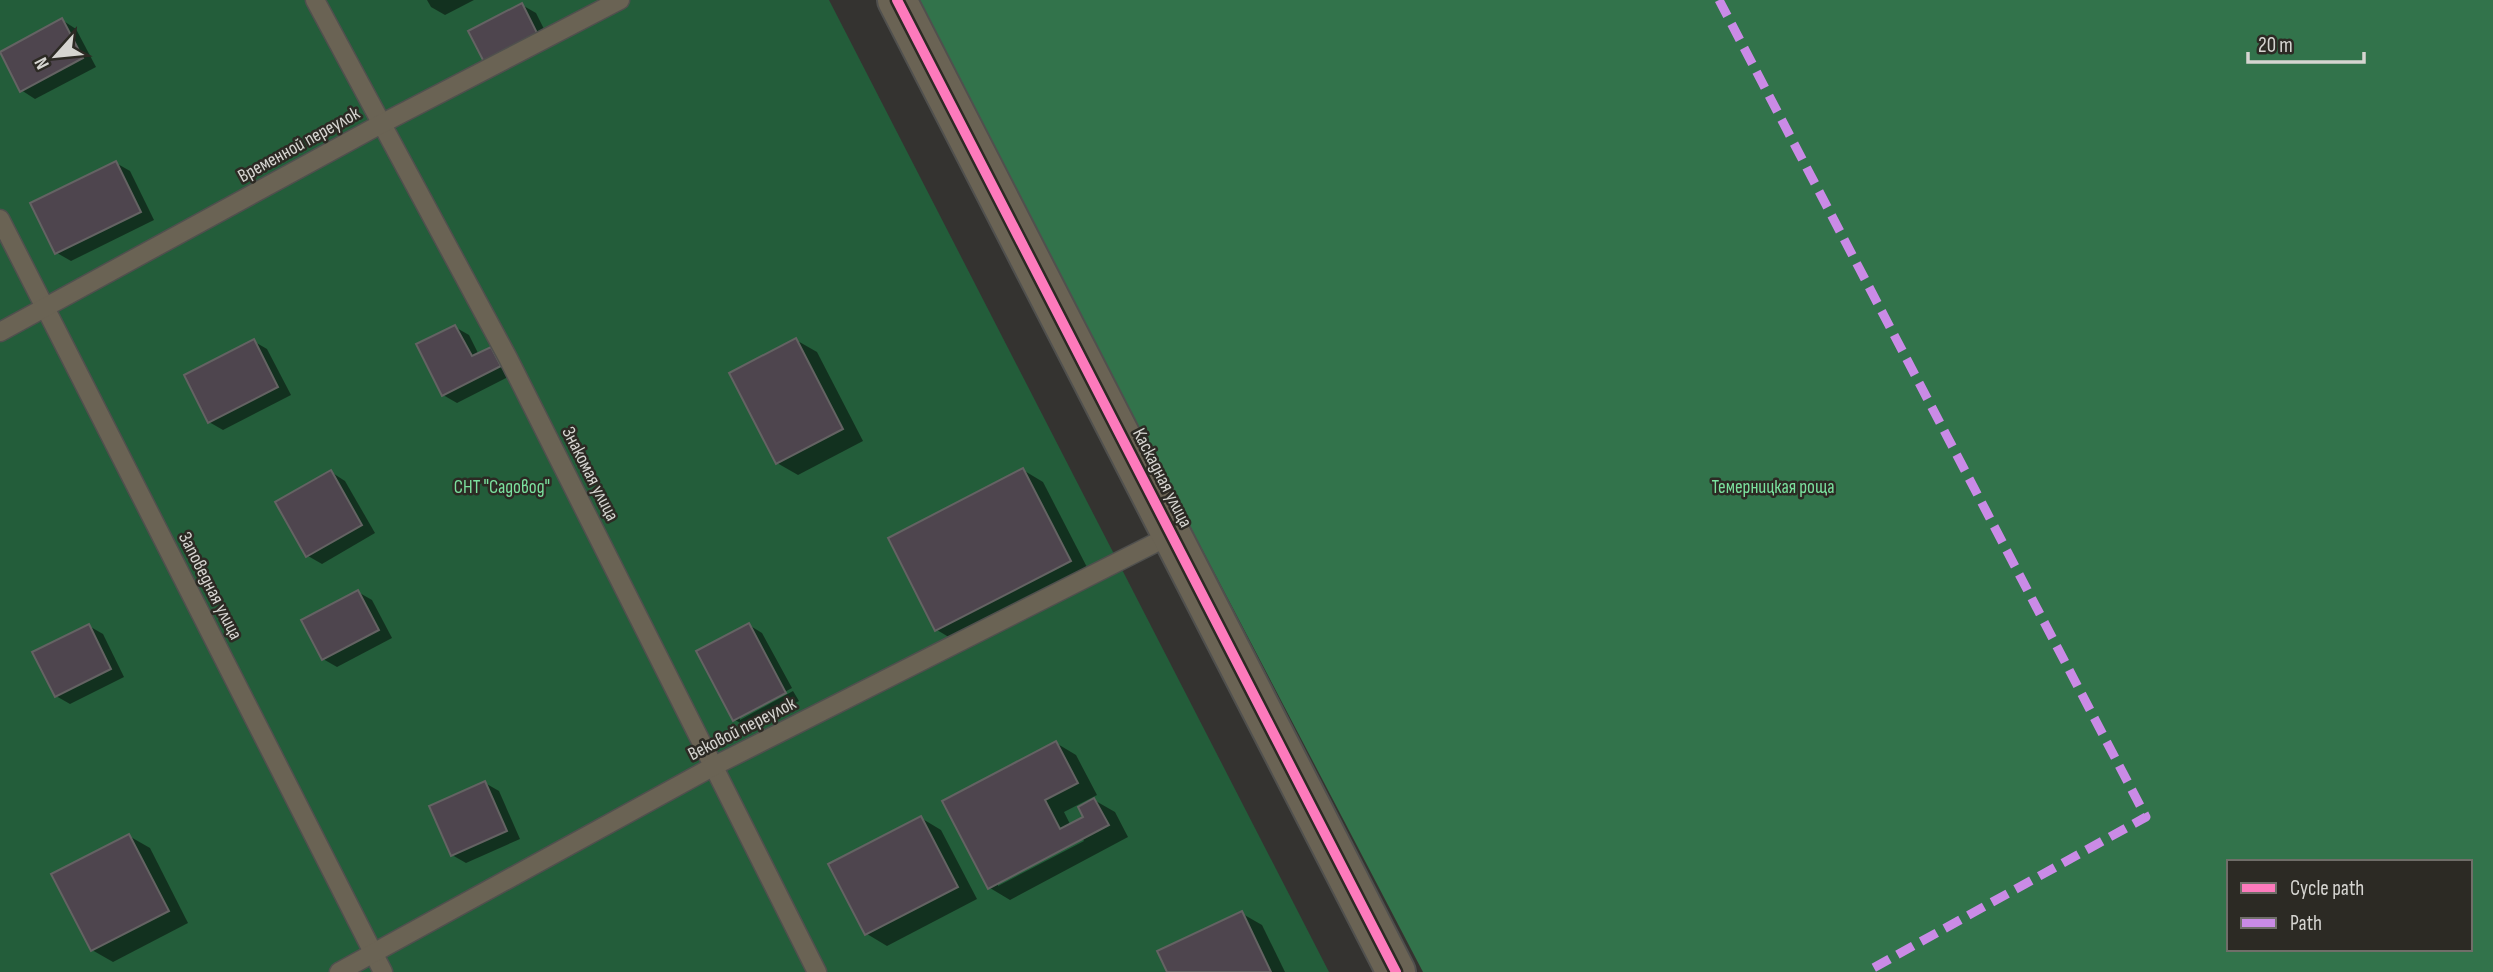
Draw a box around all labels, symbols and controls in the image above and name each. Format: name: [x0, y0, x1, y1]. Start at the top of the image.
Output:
north arrow: [21, 21, 91, 91]
scale bar: [2248, 21, 2364, 65]
text: 20 m: [2258, 33, 2293, 58]
text: N: [30, 53, 55, 73]
street label: Временной переулок: [234, 102, 365, 188]
street label: Знакомая улица: [556, 423, 624, 525]
street label: Каскадная улица: [1127, 424, 1197, 532]
park label: СНТ "Садовод": [454, 476, 550, 499]
park label: Темерницкая роща: [1712, 476, 1834, 499]
street label: Заповедная улица: [173, 528, 247, 644]
street label: Вековой переулок: [684, 692, 800, 766]
legend: [2227, 860, 2472, 951]
text: Cycle path: [2290, 876, 2364, 901]
text: Path: [2290, 911, 2322, 936]

